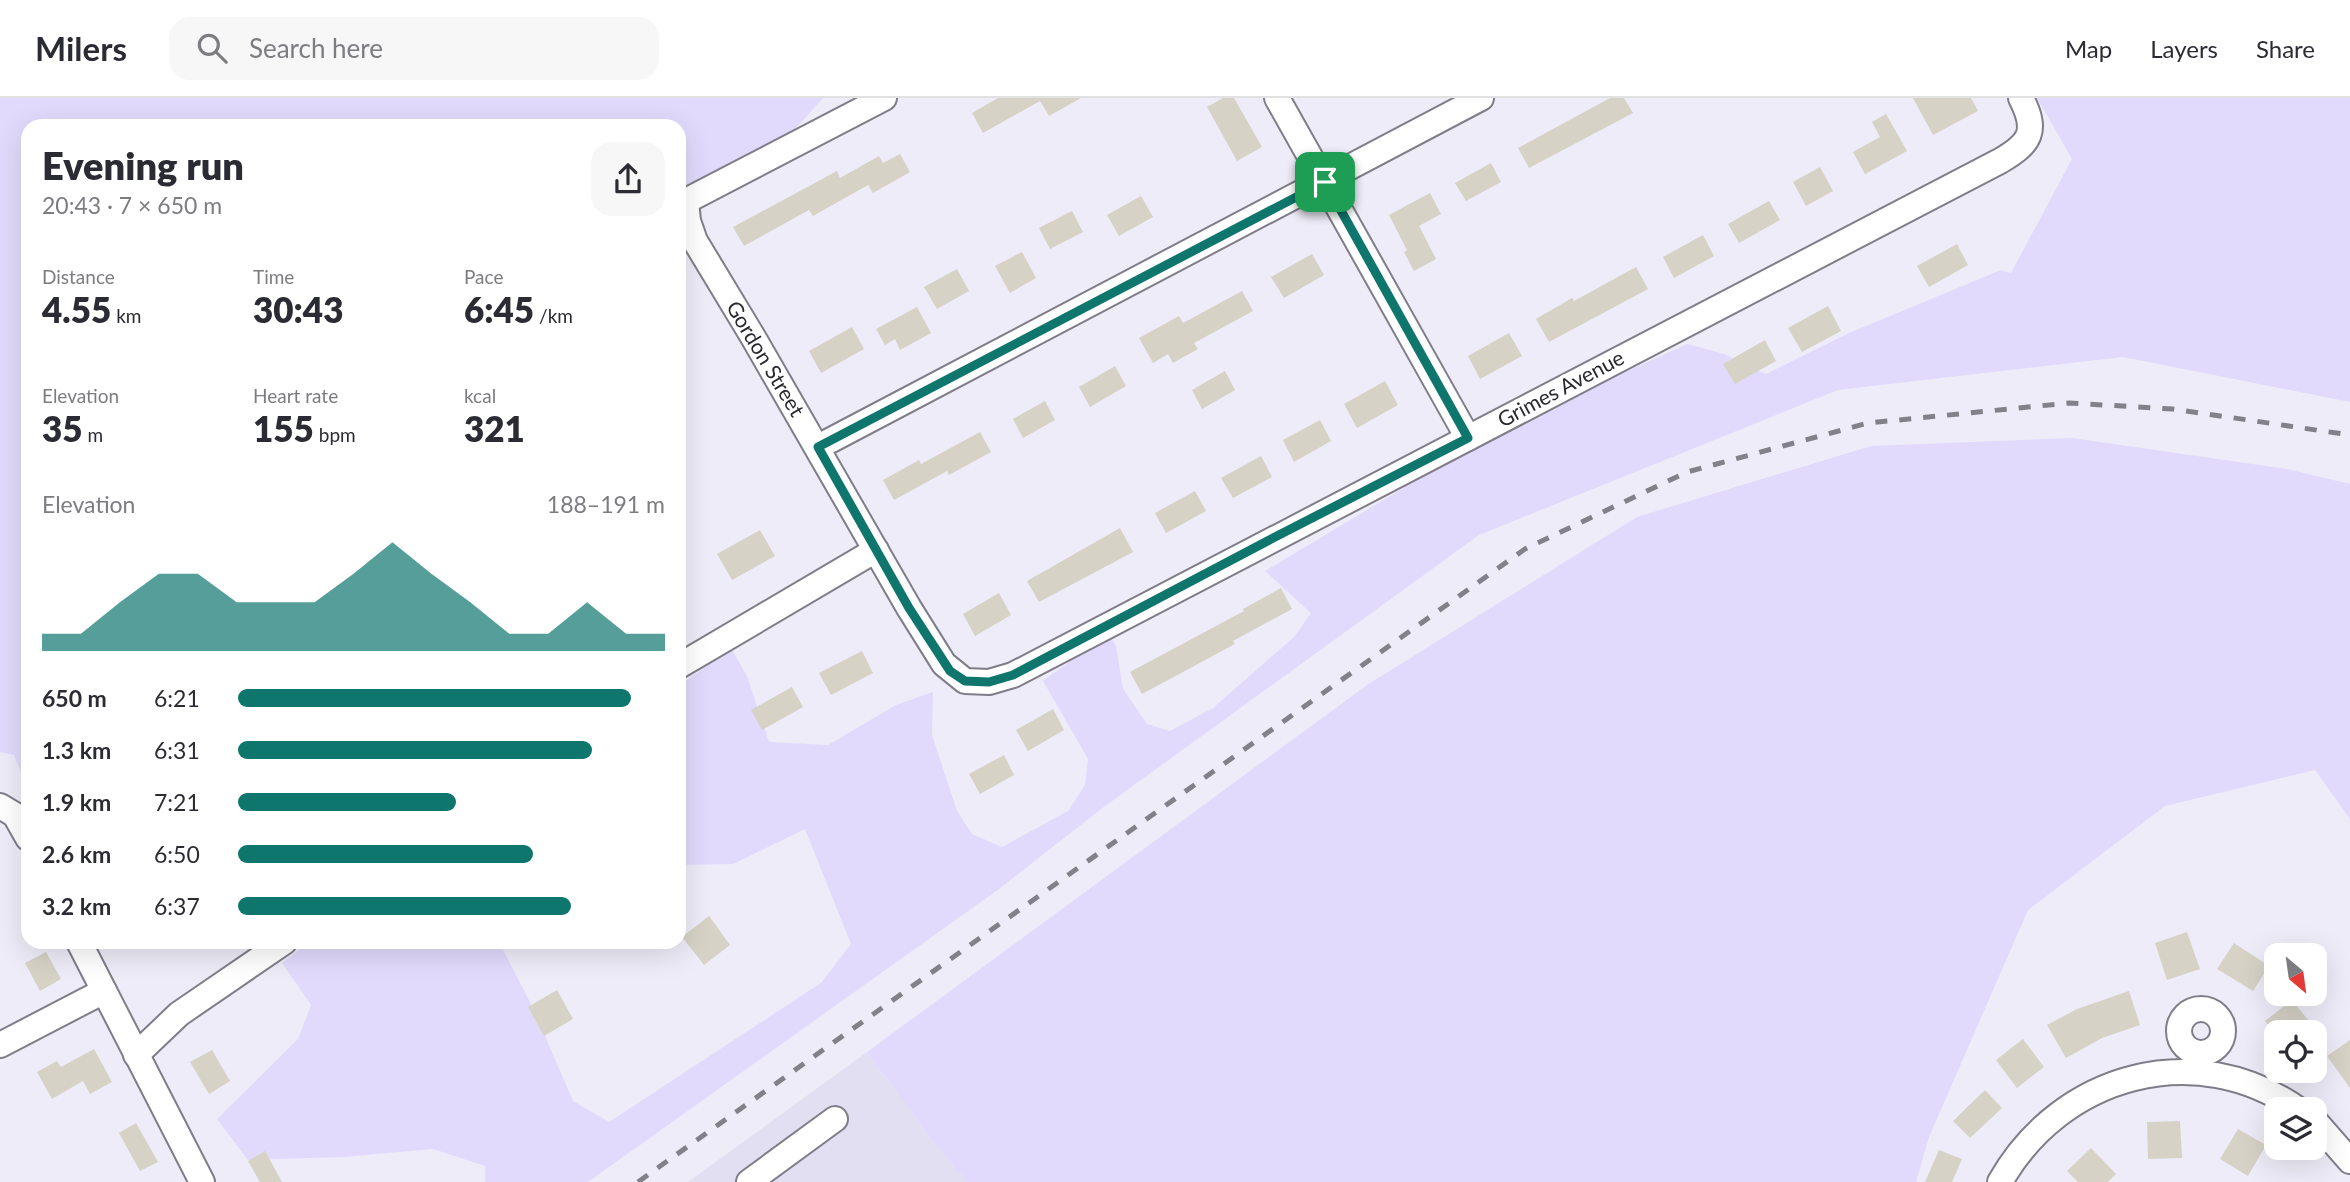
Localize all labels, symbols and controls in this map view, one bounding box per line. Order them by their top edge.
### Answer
search box [169,17,659,80]
text: Milers [35,28,127,68]
icon: search [193,29,231,67]
text: Search here [249,32,383,64]
text: Map [2065,34,2112,63]
text: Layers [2150,34,2218,63]
text: Share [2256,34,2315,63]
text: Evening run [42,142,244,188]
button: share [591,142,665,216]
pin [1295,152,1355,212]
icon: arrive [1306,163,1344,201]
text: 20:43 · 7 × 650 m [42,191,222,219]
text: Distance [42,265,115,288]
text: Time [253,265,294,288]
text: Pace [464,265,503,288]
text: 4.55 [42,288,111,330]
text: 30:43 [253,288,343,330]
text: 6:45 [464,288,534,330]
street label: Gordon Street [722,296,811,421]
text: km [111,304,141,327]
text: /km [534,304,573,327]
street label: Grimes Avenue [1493,344,1628,431]
text: Elevation [42,384,119,407]
text: Heart rate [253,384,338,407]
text: kcal [464,384,496,407]
text: 35 [42,407,83,449]
text: 155 [253,407,314,449]
text: 321 [464,407,525,449]
text: m [83,423,103,446]
text: bpm [314,423,356,446]
text: Elevation [42,490,135,518]
text: 188–191 m [547,490,665,518]
text: 650 m [42,684,107,712]
text: 6:21 [154,684,200,712]
text: 1.3 km [42,736,111,764]
text: 6:31 [154,736,200,764]
text: 1.9 km [42,788,111,816]
text: 7:21 [154,788,200,816]
text: 2.6 km [42,840,111,868]
text: 6:50 [154,840,200,868]
text: 3.2 km [42,892,111,920]
text: 6:37 [154,892,200,920]
north arrow [2264,943,2328,1006]
map controls [2264,943,2327,1160]
button: locate [2264,1020,2327,1083]
button: layers [2264,1097,2327,1160]

